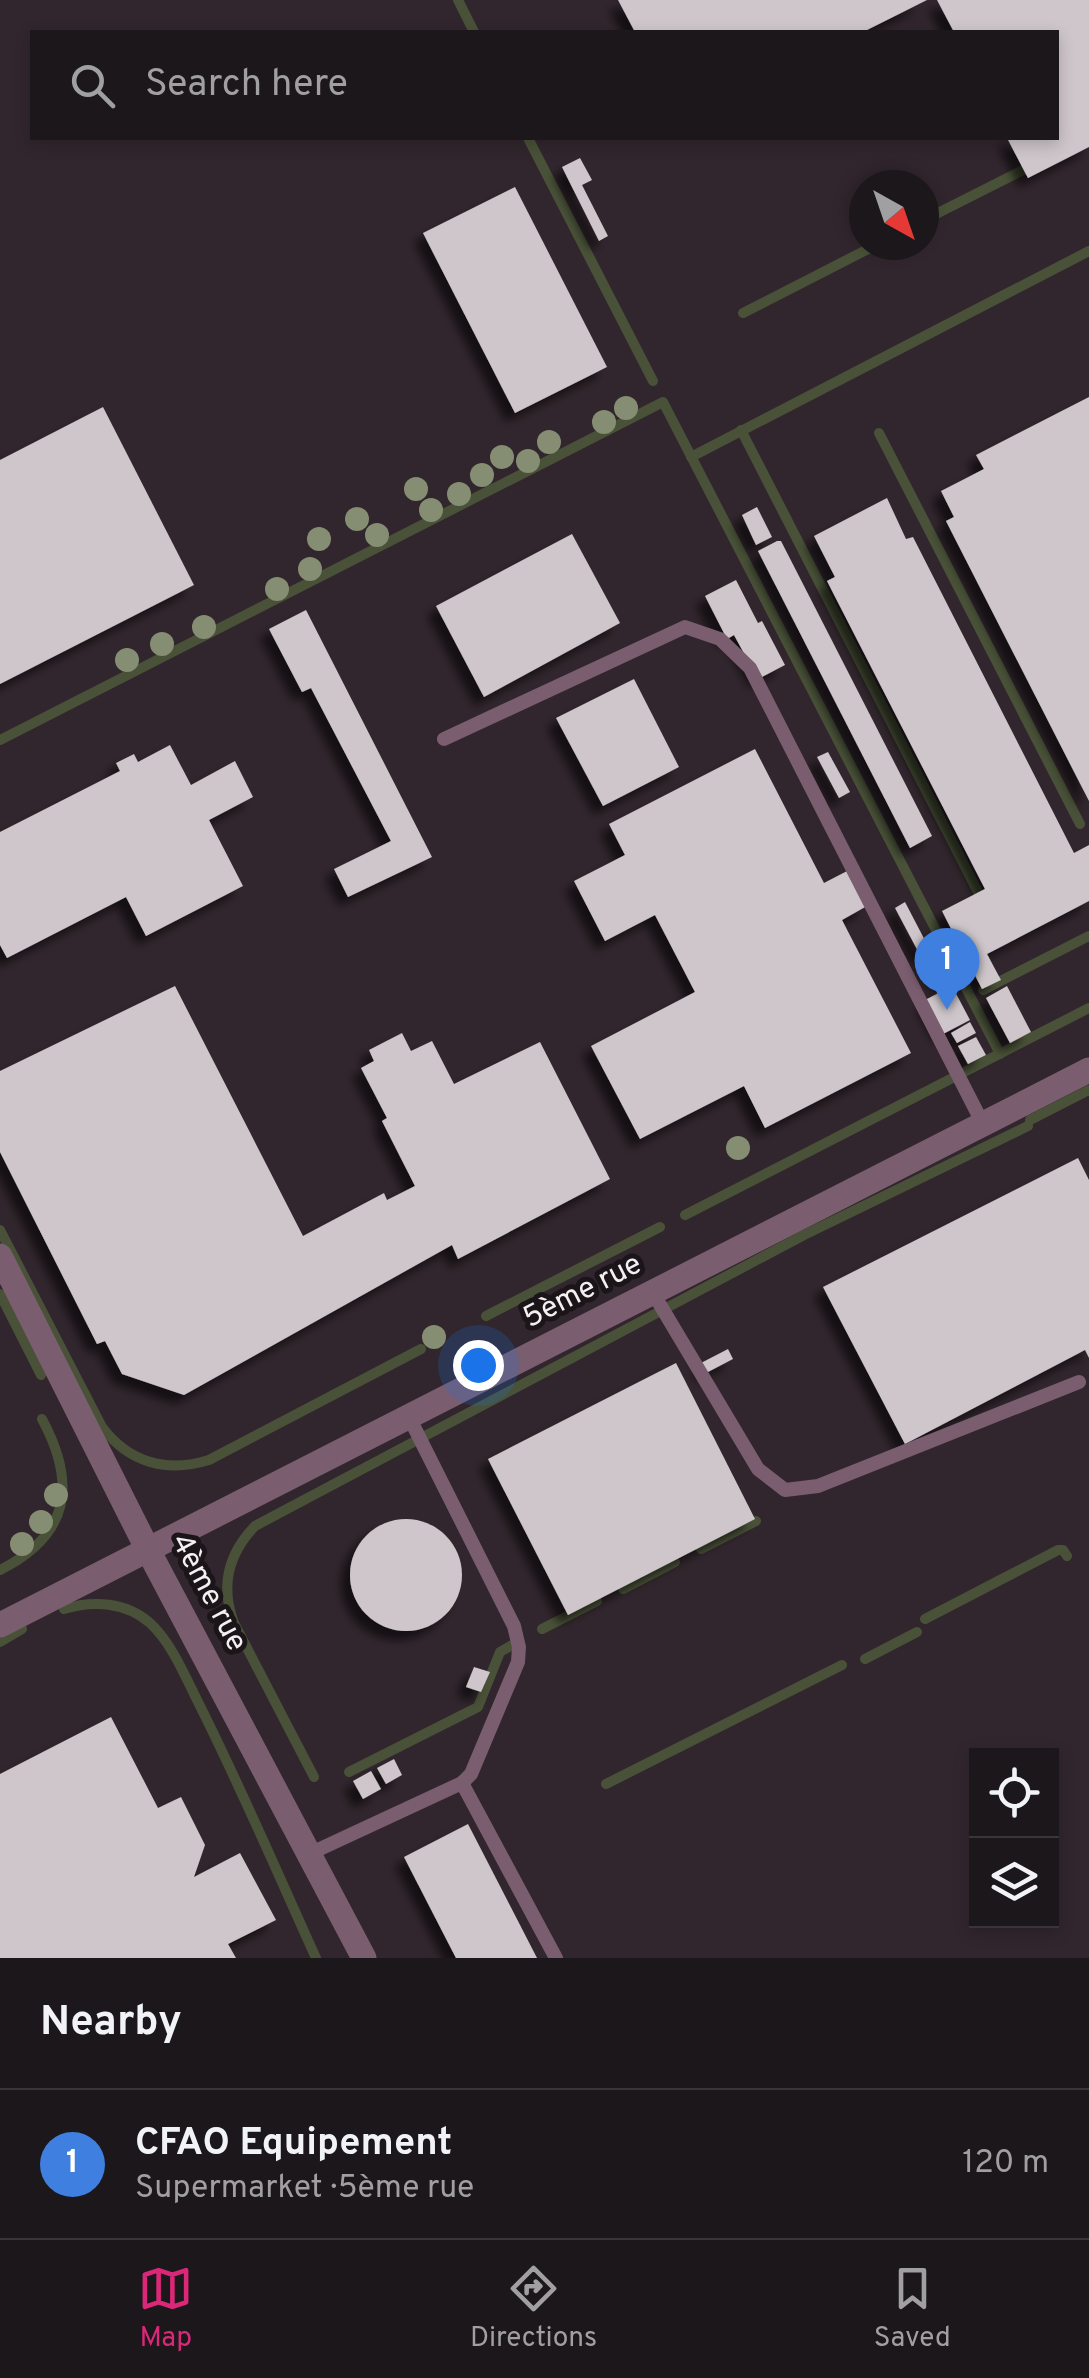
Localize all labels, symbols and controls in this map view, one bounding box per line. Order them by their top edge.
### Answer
search box [30,30,1059,140]
icon: search [65,58,120,113]
text: Search here [145,61,348,110]
north arrow [849,170,939,260]
pin: 1 [914,928,980,1010]
street label: 5ème rue [518,1246,648,1338]
your location [453,1340,504,1391]
street label: 4ème rue [162,1528,254,1658]
map controls [969,1748,1059,1928]
button: locate [969,1748,1059,1838]
button: layers [969,1838,1059,1928]
text: Nearby [40,1997,182,2050]
text: CFAO Equipement [135,2120,452,2169]
text: 1 [66,2144,79,2184]
text: 120 m [962,2144,1049,2184]
text: Supermarket · 5ème rue [135,2169,474,2209]
tab: Map [138,2261,193,2357]
tab: Directions [470,2261,597,2357]
tab: Saved [874,2261,951,2357]

